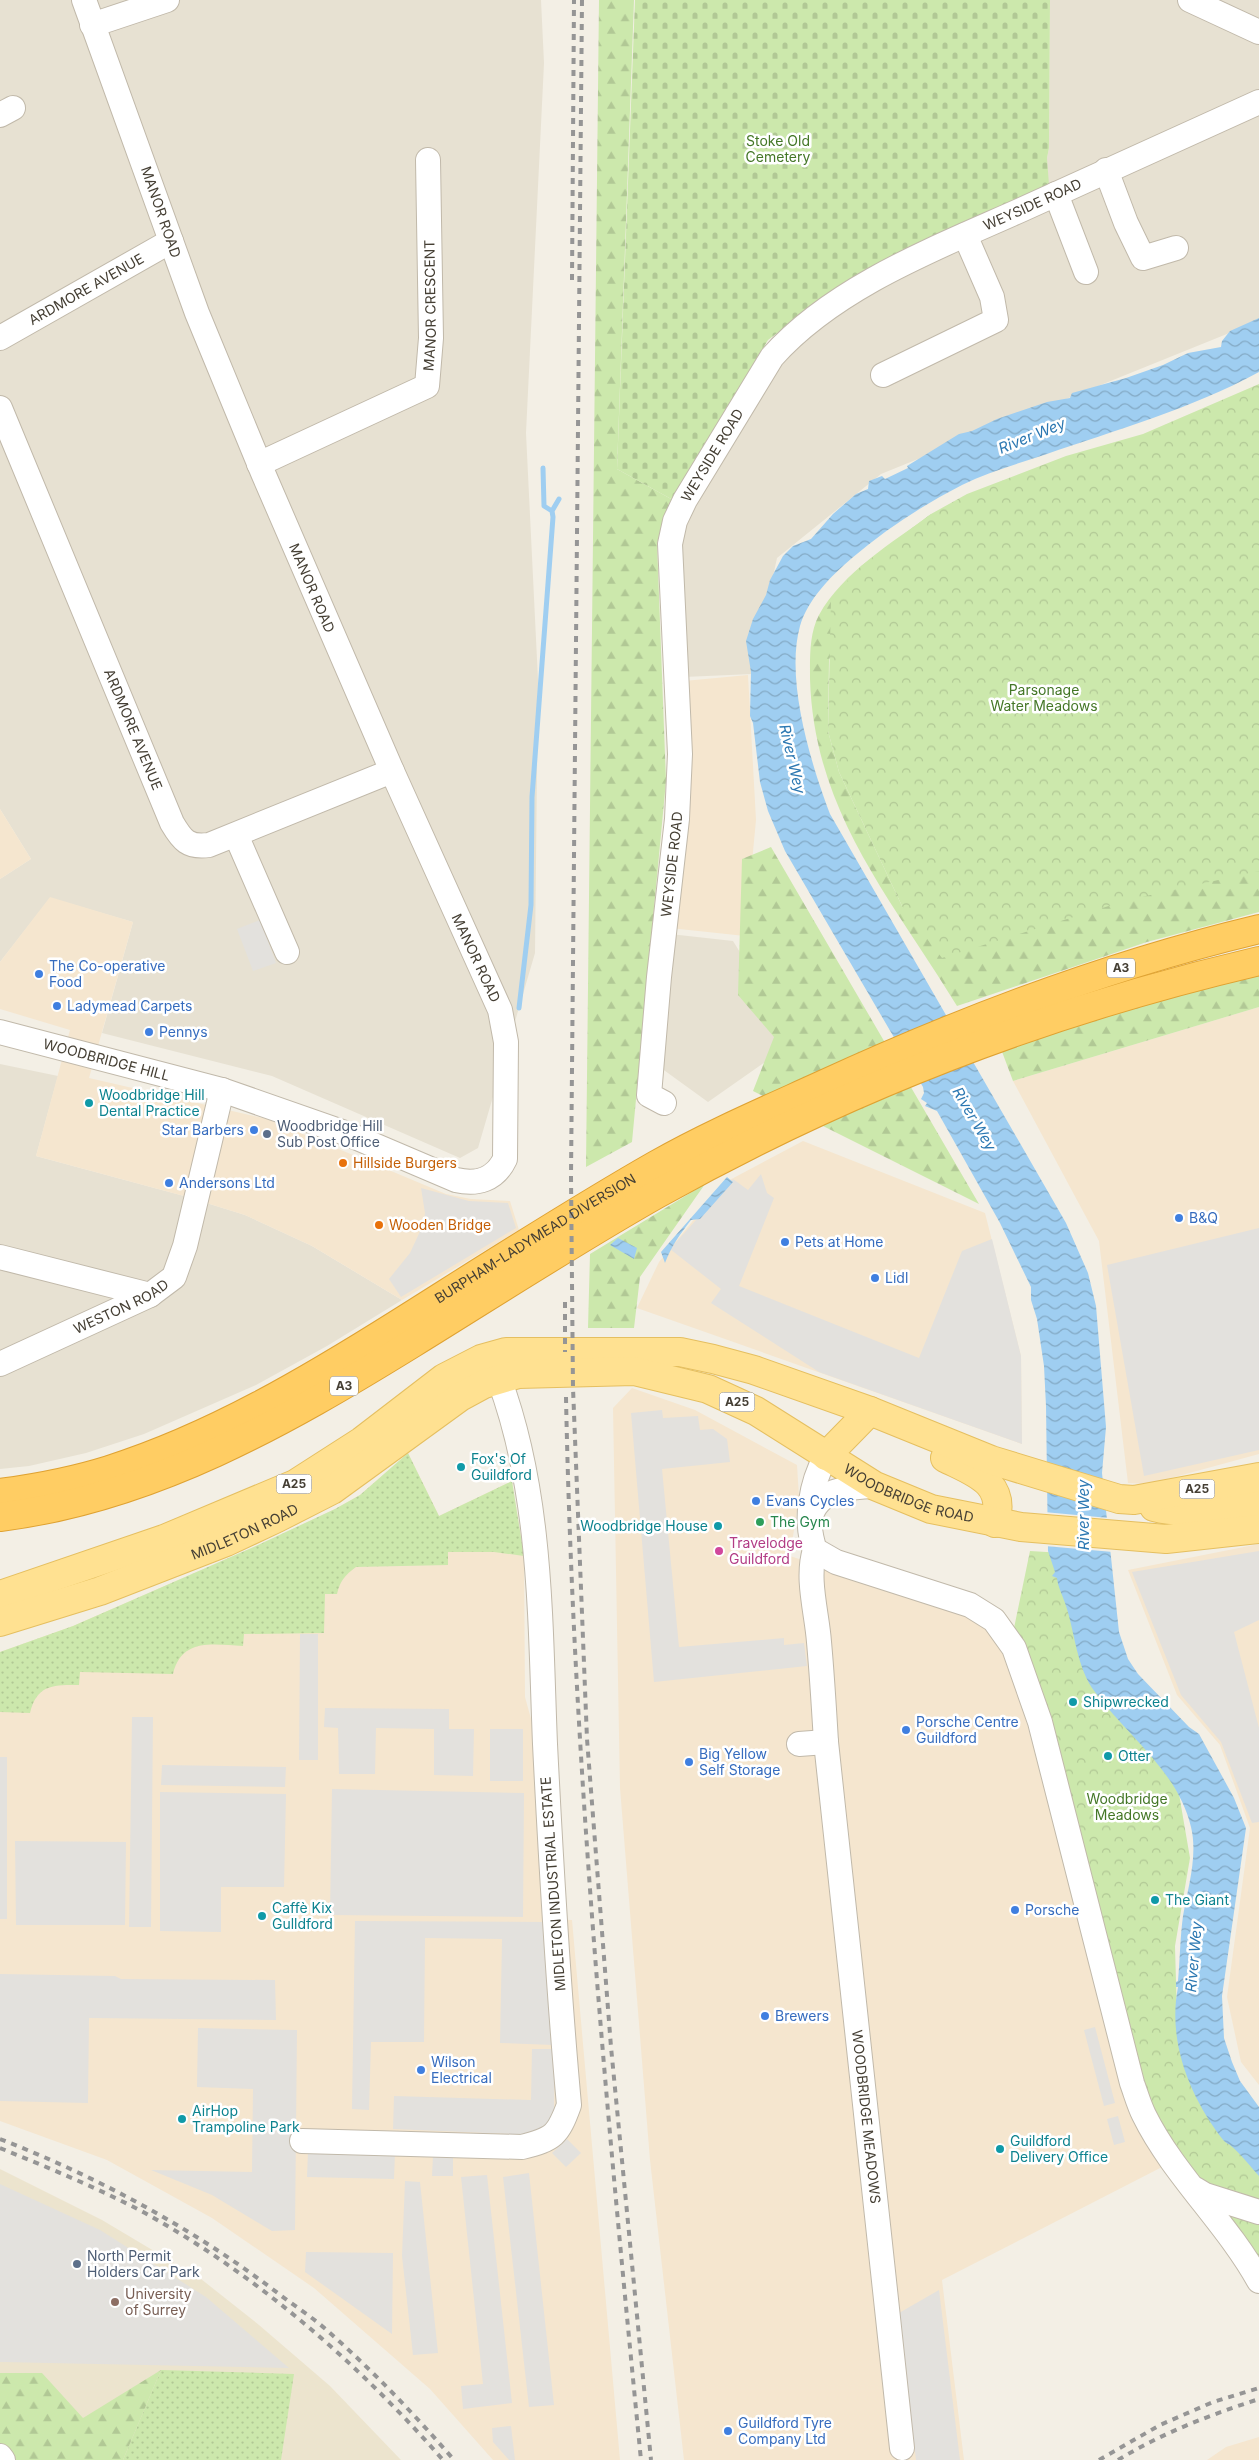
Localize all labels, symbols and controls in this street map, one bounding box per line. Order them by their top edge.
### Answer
park label: Stoke Old Cemetery [746,132,811,165]
street label: MANOR ROAD [138,164,185,260]
street label: WEYSIDE ROAD [980,175,1084,234]
street label: MANOR CRESCENT [419,240,439,372]
street label: ARDMORE AVENUE [25,249,146,328]
street label: WEYSIDE ROAD [677,405,747,505]
water label: River Wey [995,413,1069,458]
street label: MANOR ROAD [286,541,339,635]
street label: ARDMORE AVENUE [101,666,166,792]
park label: Parsonage Water Meadows [990,681,1098,714]
water label: River Wey [775,722,810,796]
street label: WEYSIDE ROAD [657,811,685,918]
street label: MANOR ROAD [449,911,504,1005]
place label: The Co-operative Food [49,957,165,990]
road number: A3 [1107,958,1135,978]
marker: The Co-operative Food [33,968,45,980]
place label: Ladymead Carpets [67,997,192,1014]
marker: Ladymead Carpets [51,1000,63,1012]
place label: Pennys [159,1023,208,1040]
marker: Pennys [143,1026,155,1038]
street label: WOODBRIDGE HILL [41,1035,172,1084]
water label: River Wey [949,1083,1001,1155]
place label: Woodbridge Hill Dental Practice [99,1086,205,1119]
marker: Woodbridge Hill Dental Practice [83,1097,95,1109]
place label: Woodbridge Hill Sub Post Office [277,1117,383,1150]
place label: Star Barbers [161,1121,244,1138]
marker: Star Barbers [248,1124,260,1136]
marker: Woodbridge Hill Sub Post Office [261,1128,273,1140]
place label: Hillside Burgers [353,1154,457,1171]
marker: Hillside Burgers [337,1157,349,1169]
street label: BURPHAM-LADYMEAD DIVERSION [431,1169,639,1307]
place label: Andersons Ltd [179,1174,275,1191]
marker: Andersons Ltd [163,1177,175,1189]
place label: B&Q [1189,1209,1218,1226]
marker: B&Q [1173,1212,1185,1224]
place label: Wooden Bridge [389,1216,491,1233]
marker: Wooden Bridge [373,1219,385,1231]
place label: Pets at Home [795,1233,883,1250]
marker: Pets at Home [779,1236,791,1248]
place label: Lidl [885,1269,908,1286]
marker: Lidl [869,1272,881,1284]
street label: WESTON ROAD [71,1275,172,1337]
road number: A3 [330,1376,358,1395]
road number: A25 [720,1392,754,1411]
place label: Fox's Of Guildford [471,1450,532,1483]
street label: WOODBRIDGE ROAD [841,1460,975,1525]
marker: Fox's Of Guildford [455,1461,467,1473]
road number: A25 [276,1475,312,1494]
water label: River Wey [1074,1479,1093,1550]
road number: A25 [1180,1480,1214,1498]
place label: Evans Cycles [766,1492,854,1509]
marker: Evans Cycles [750,1495,762,1507]
street label: MIDLETON ROAD [188,1500,301,1563]
place label: The Gym [770,1513,830,1530]
marker: The Gym [754,1516,766,1528]
place label: Woodbridge House [580,1517,708,1534]
marker: Woodbridge House [712,1520,724,1532]
place label: Travelodge Guildford [729,1534,803,1567]
marker: Travelodge Guildford [713,1545,725,1557]
place label: Shipwrecked [1083,1693,1169,1710]
marker: Shipwrecked [1067,1696,1079,1708]
place label: Porsche Centre Guildford [916,1713,1019,1746]
marker: Porsche Centre Guildford [900,1724,912,1736]
place label: Big Yellow Self Storage [699,1745,780,1778]
place label: Otter [1118,1747,1151,1764]
marker: Otter [1102,1750,1114,1762]
marker: Big Yellow Self Storage [683,1756,695,1768]
street label: MIDLETON INDUSTRIAL ESTATE [537,1776,568,1992]
park label: Woodbridge Meadows [1086,1790,1168,1823]
place label: The Giant [1165,1891,1229,1908]
marker: The Giant [1149,1894,1161,1906]
place label: Caffè Kix Gulldford [272,1899,333,1932]
place label: Porsche [1025,1901,1079,1918]
marker: Porsche [1009,1904,1021,1916]
marker: Caffè Kix Gulldford [256,1910,268,1922]
water label: River Wey [1181,1920,1206,1993]
place label: Brewers [775,2007,829,2024]
marker: Brewers [759,2010,771,2022]
street label: WOODBRIDGE MEADOWS [849,2029,885,2204]
place label: Wilson Electrical [431,2053,492,2086]
marker: Wilson Electrical [415,2064,427,2076]
place label: AirHop Trampoline Park [192,2102,300,2135]
marker: AirHop Trampoline Park [176,2113,188,2125]
place label: Guildford Delivery Office [1010,2132,1108,2165]
marker: Guildford Delivery Office [994,2143,1006,2155]
place label: North Permit Holders Car Park [87,2247,200,2280]
marker: North Permit Holders Car Park [71,2258,83,2270]
place label: University of Surrey [125,2285,192,2318]
marker: University of Surrey [109,2296,121,2308]
place label: Guildford Tyre Company Ltd [738,2414,832,2447]
marker: Guildford Tyre Company Ltd [722,2425,734,2437]

